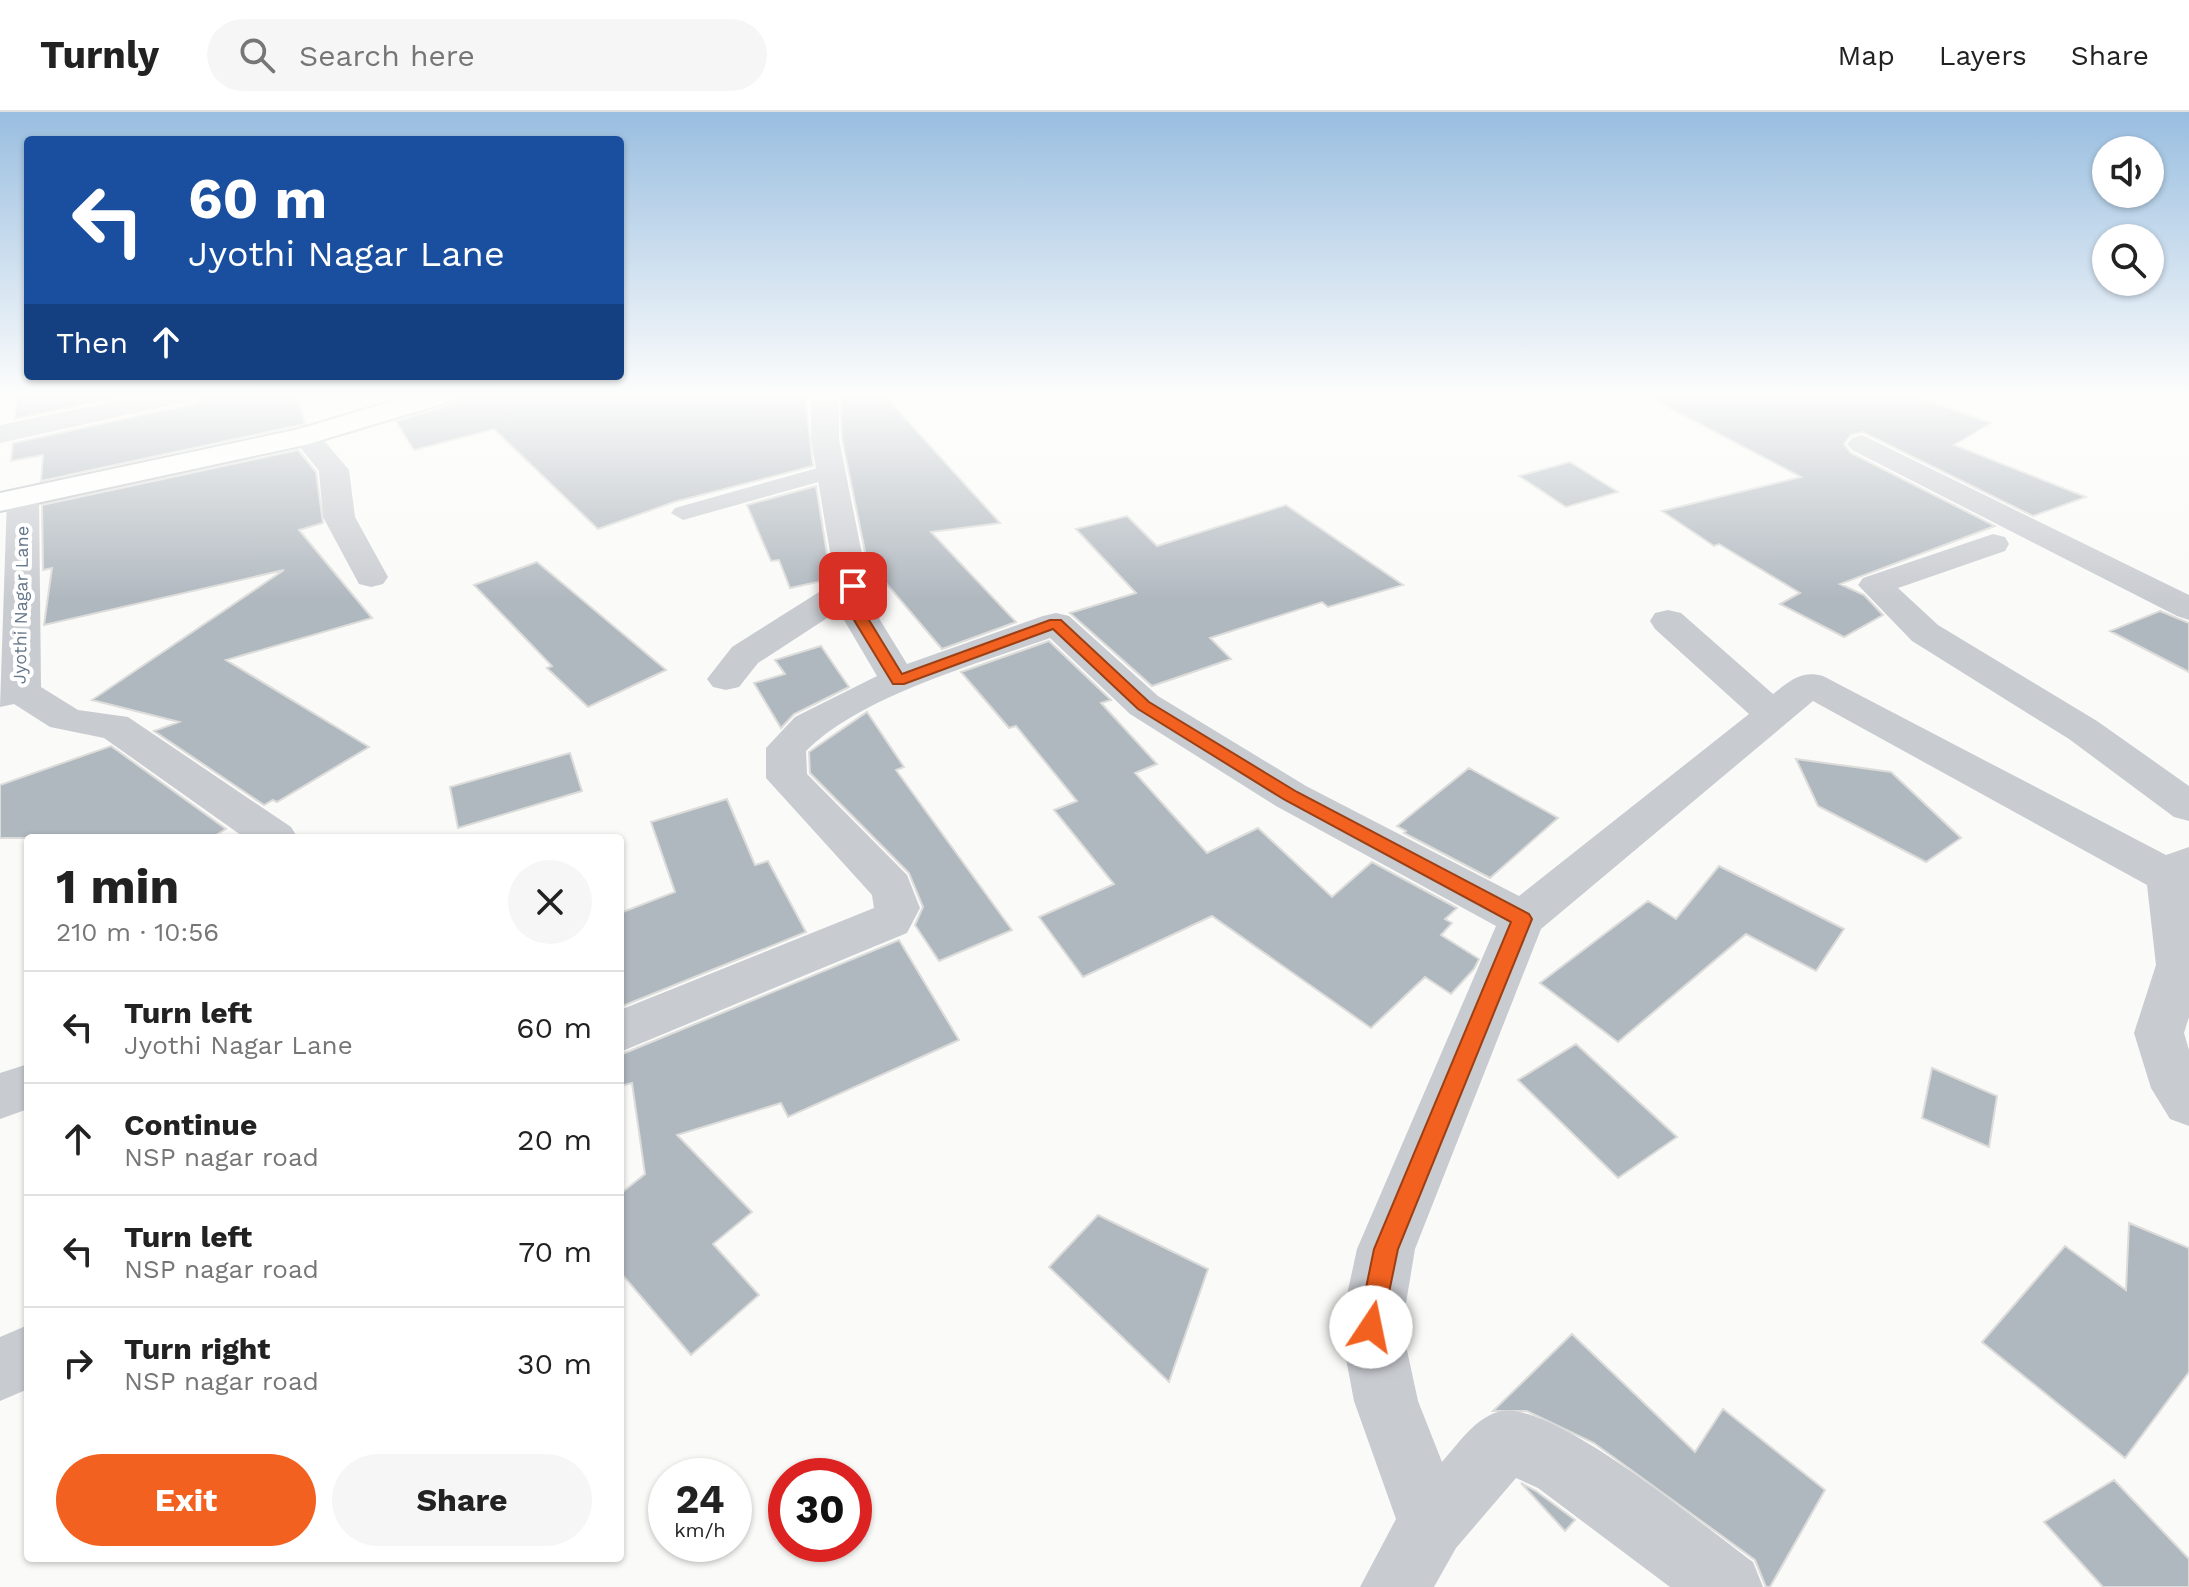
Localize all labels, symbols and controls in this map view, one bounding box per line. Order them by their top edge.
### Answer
search box [207,19,767,91]
text: Turnly [40,33,159,77]
icon: search [235,33,279,77]
text: Search here [299,38,475,73]
text: Map [1838,39,1895,72]
text: Layers [1939,39,2027,72]
text: Share [2071,39,2149,72]
map controls [2092,136,2164,296]
button: sound [2092,136,2164,208]
text: 60 m [188,166,327,232]
icon: left [56,168,160,272]
button: search [2092,224,2164,296]
text: Jyothi Nagar Lane [188,233,505,275]
icon: ahead [144,320,188,364]
text: Then [56,325,128,360]
street label: Jyothi Nagar Lane [9,526,32,684]
pin [819,552,887,620]
icon: arrive [831,564,875,608]
text: 1 min [56,858,179,915]
button: close [508,860,592,944]
text: 210 m · 10:56 [56,917,219,947]
text: Turn left [124,995,252,1030]
icon: left [56,1005,100,1049]
text: 60 m [516,1010,592,1045]
text: Jyothi Nagar Lane [124,1030,353,1060]
text: Continue [124,1107,257,1142]
icon: ahead [56,1117,100,1161]
text: 20 m [517,1122,592,1157]
text: NSP nagar road [124,1142,319,1172]
text: Turn left [124,1219,252,1254]
icon: left [56,1229,100,1273]
text: 70 m [518,1234,592,1269]
text: NSP nagar road [124,1254,319,1284]
position arrow [1329,1285,1413,1369]
text: Turn right [124,1331,270,1366]
icon: right [56,1341,100,1385]
text: 30 m [517,1346,592,1381]
text: NSP nagar road [124,1366,319,1396]
button: Exit [56,1454,316,1546]
button: Share [332,1454,592,1546]
speed limit sign: 30 [768,1458,872,1562]
text: 24 [675,1476,725,1523]
text: km/h [674,1518,726,1542]

